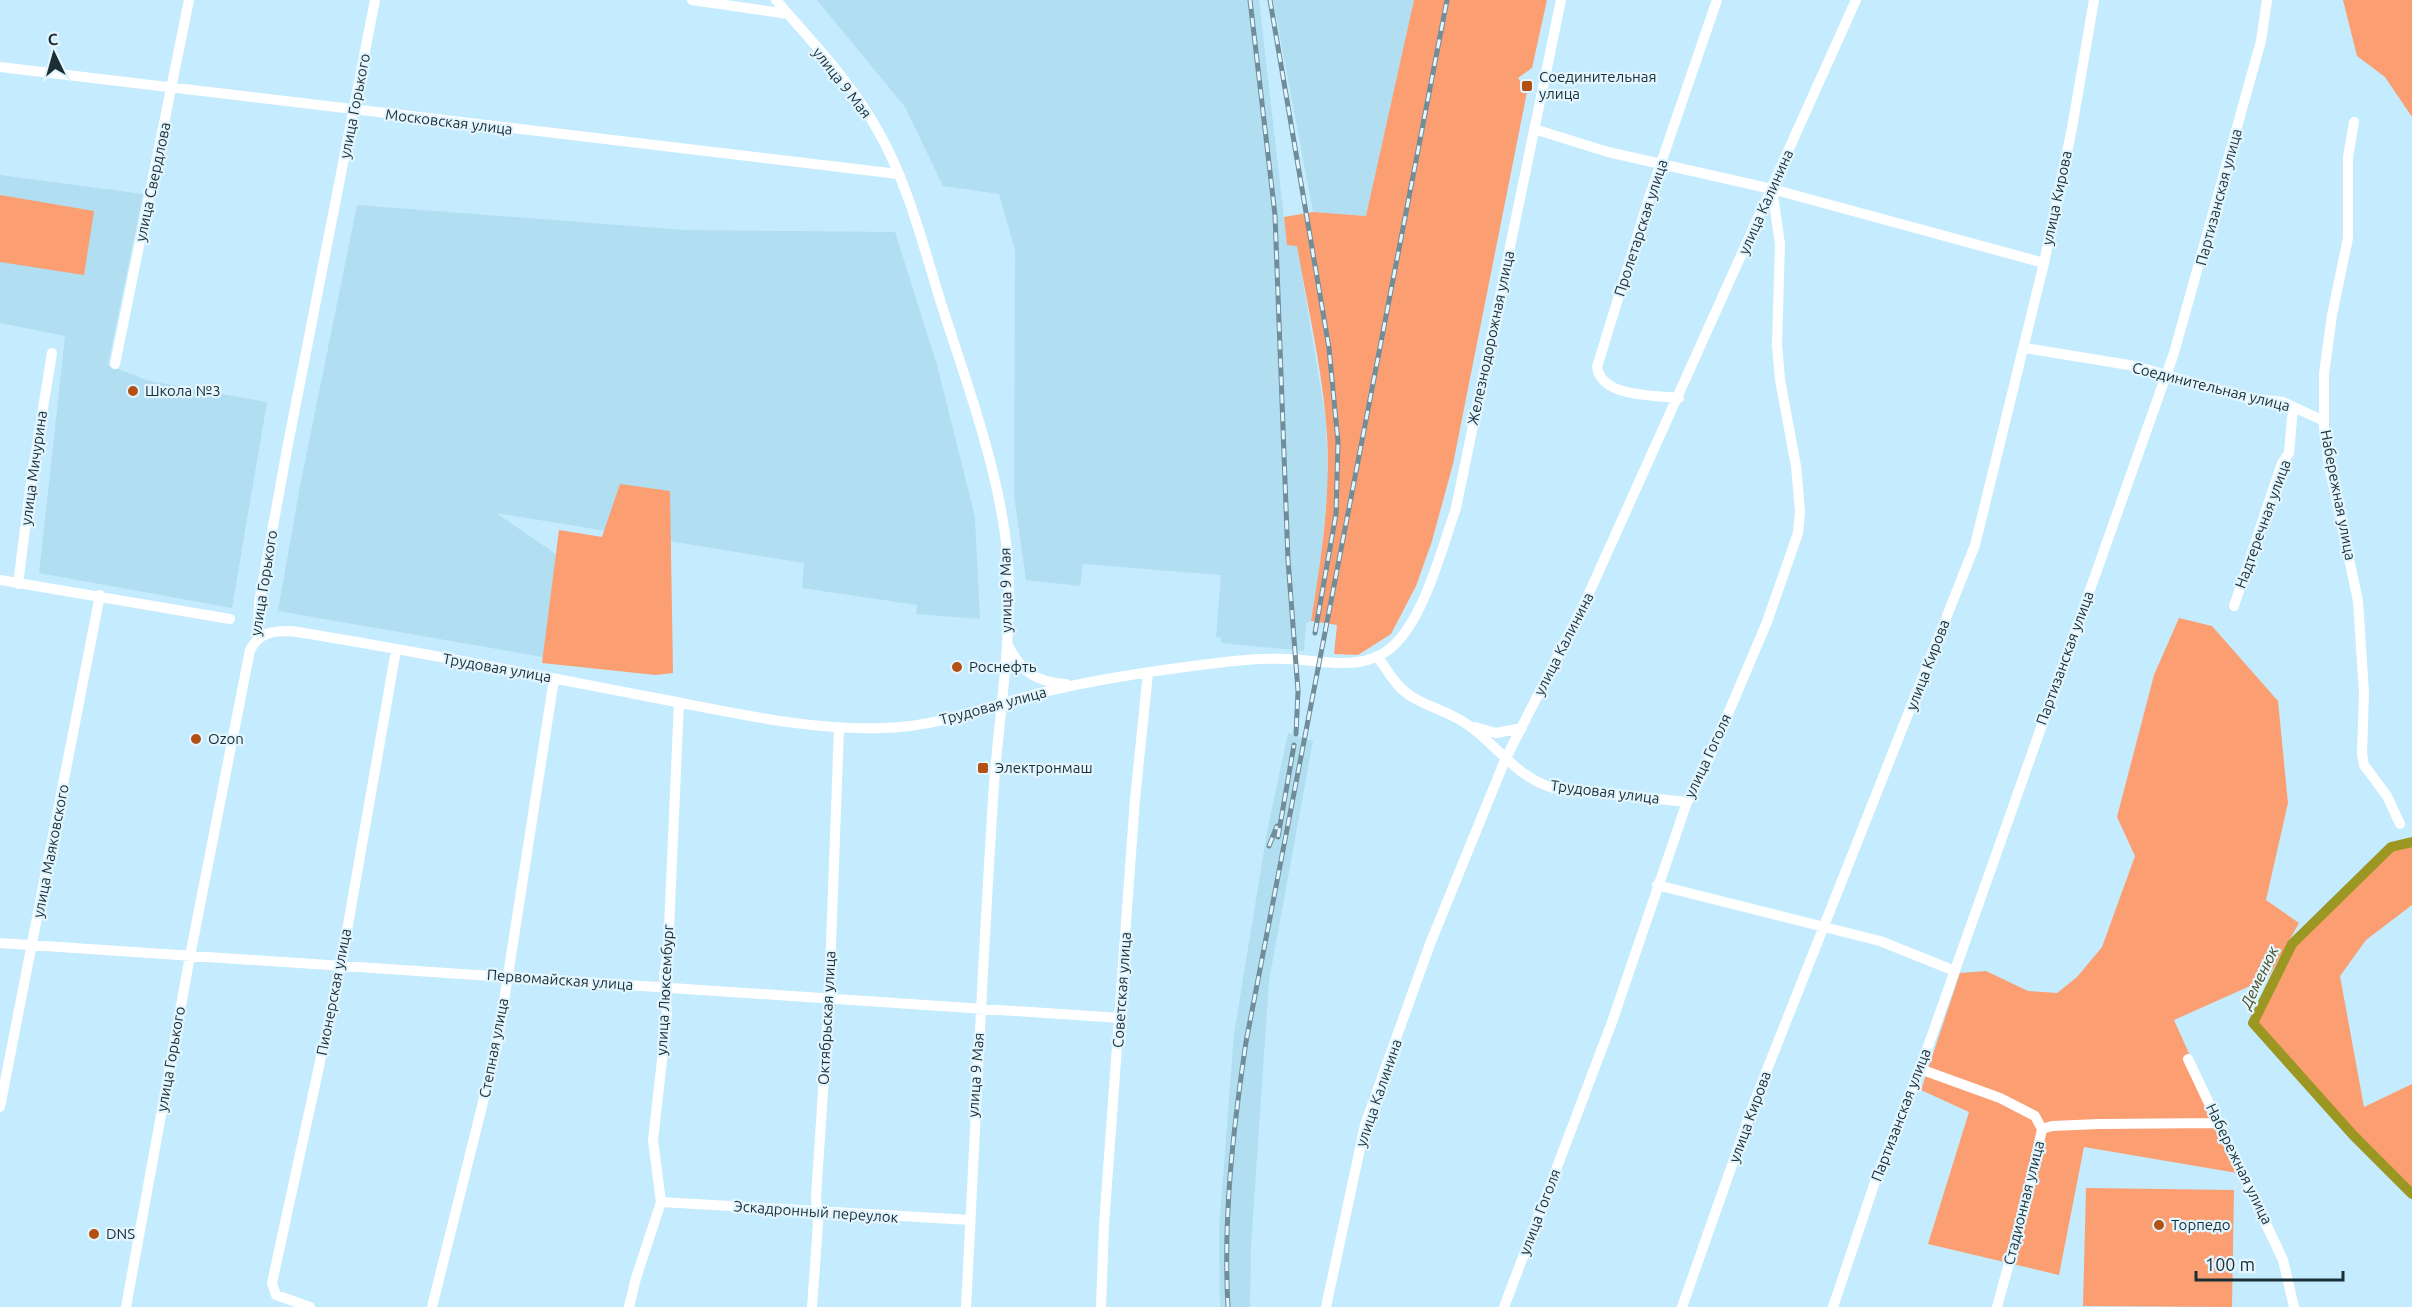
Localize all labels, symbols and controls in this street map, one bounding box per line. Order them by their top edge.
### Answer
north arrow [24,24,84,84]
text: С [47,30,59,48]
street label: улица 9 Мая [809,44,875,121]
street label: улица Горького [336,52,373,160]
place label: Соединительная улица [1539,68,1657,102]
marker: Соединительная улица [1520,79,1534,93]
street label: Московская улица [384,105,514,138]
street label: улица Свердлова [132,121,173,243]
street label: Партизанская улица [2192,127,2245,267]
street label: улица Калинина [1735,147,1796,257]
street label: улица Кирова [2038,149,2075,247]
street label: Пролетарская улица [1610,157,1671,299]
street label: Железнодорожная улица [1464,249,1517,427]
street label: Соединительная улица [2130,359,2292,414]
place label: Школа №3 [145,382,221,399]
marker: Школа №3 [126,384,140,398]
street label: улица Мичурина [17,409,50,526]
street label: Набережная улица [2318,428,2359,562]
street label: Надтеречная улица [2231,457,2294,591]
street label: улица Горького [247,529,280,637]
street label: улица 9 Мая [996,547,1015,633]
street label: Партизанская улица [2032,589,2097,727]
street label: улица Калинина [1530,590,1597,698]
street label: улица Кирова [1902,617,1953,713]
street label: Трудовая улица [442,650,553,685]
place label: Роснефть [969,658,1037,675]
marker: Роснефть [950,660,964,674]
street label: Трудовая улица [938,683,1048,728]
street label: улица Гоголя [1681,711,1734,801]
place label: Ozon [208,730,244,747]
marker: Ozon [189,732,203,746]
place label: Электронмаш [995,759,1093,776]
marker: Электронмаш [976,761,990,775]
street label: Трудовая улица [1550,776,1661,807]
street label: улица Маяковского [29,783,72,919]
street label: улица Люксембург [653,924,676,1056]
street label: Пионерская улица [313,927,354,1057]
street label: Советская улица [1109,931,1134,1048]
water label: Деменюк [2235,942,2282,1013]
street label: Октябрьская улица [814,950,839,1086]
street label: Первомайская улица [486,966,634,993]
street label: Степная улица [475,996,512,1099]
street label: улица Горького [153,1005,188,1113]
street label: улица 9 Мая [964,1032,987,1118]
street label: улица Калинина [1352,1037,1405,1149]
street label: Партизанская улица [1867,1046,1934,1184]
street label: улица Кирова [1725,1069,1774,1165]
street label: Набережная улица [2203,1101,2276,1227]
street label: Стадионная улица [2000,1139,2047,1267]
street label: улица Гоголя [1515,1166,1564,1257]
street label: Эскадронный переулок [733,1197,899,1226]
place label: Торпедо [2171,1216,2231,1233]
marker: Торпедо [2152,1218,2166,1232]
place label: DNS [106,1225,135,1242]
marker: DNS [87,1227,101,1241]
scale bar [2196,1244,2343,1282]
text: 100 m [2205,1254,2255,1274]

